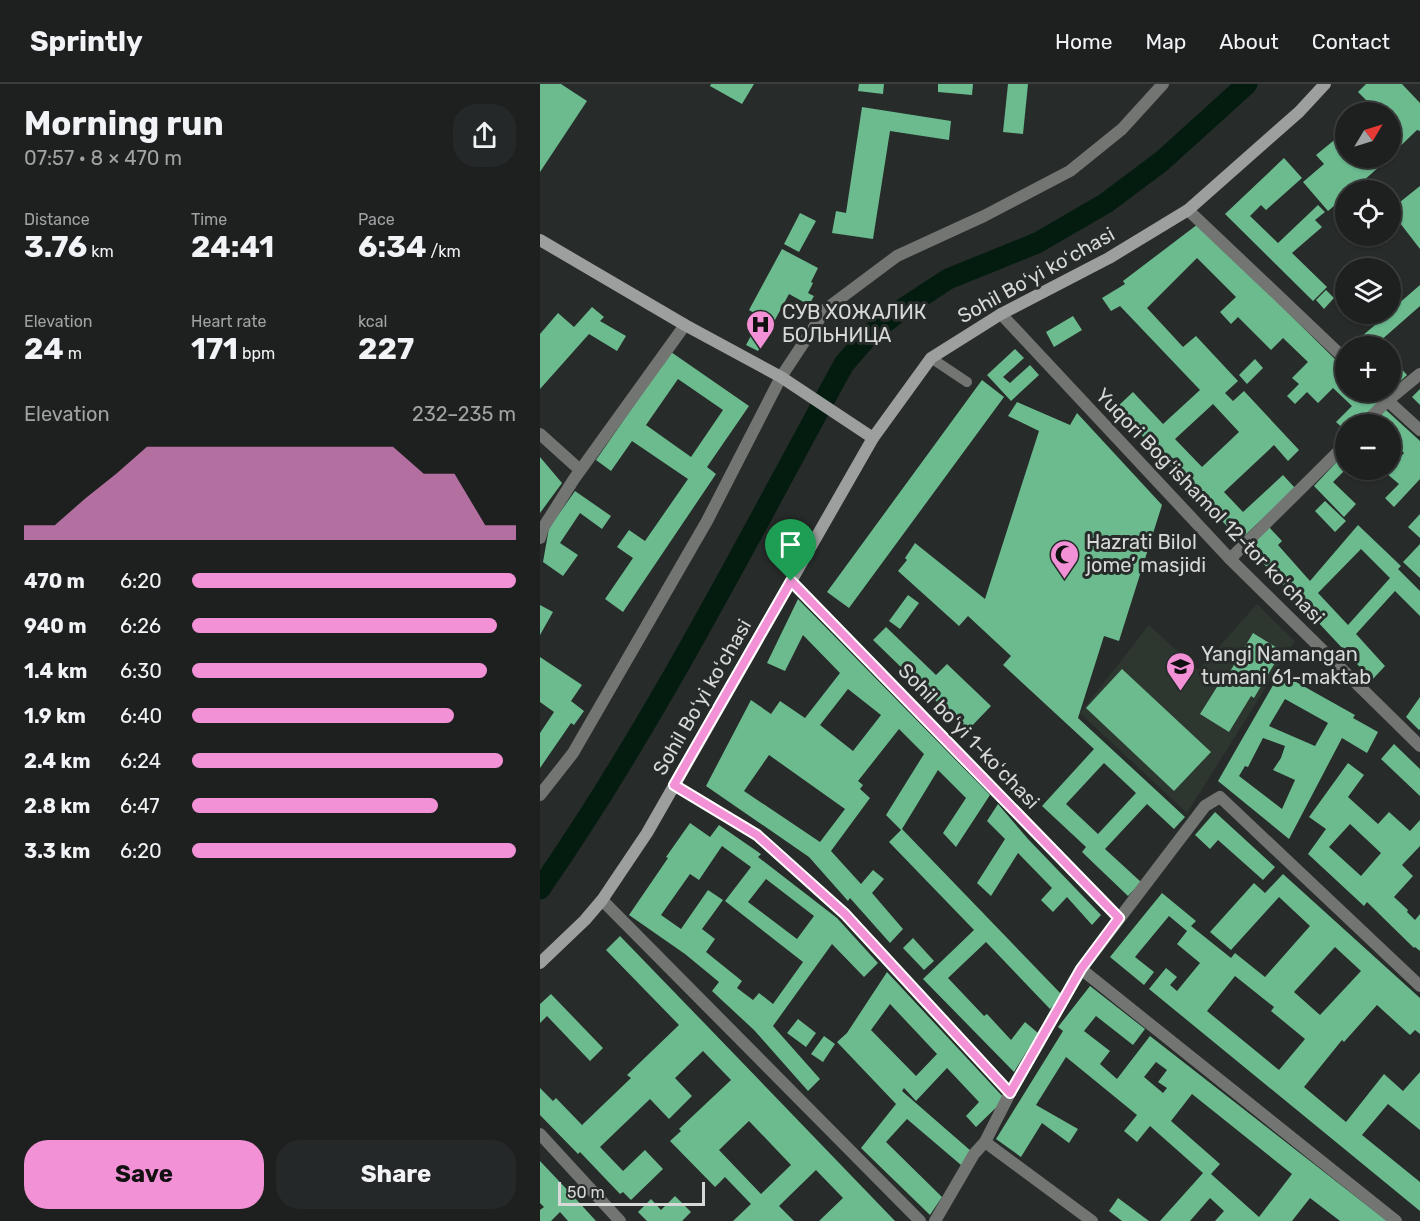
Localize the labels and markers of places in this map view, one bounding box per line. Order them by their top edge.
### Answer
place label: СУВ ХОЖАЛИК БОЛЬНИЦА [782,300,927,347]
hospital icon: СУВ ХОЖАЛИК БОЛЬНИЦА [745,308,777,350]
pin [765,519,816,581]
place label: Hazrati Bilol jome’ masjidi [1085,530,1206,577]
mosque icon: Hazrati Bilol jome’ masjidi [1049,538,1081,580]
place label: Yangi Namangan tumani 61-maktab [1201,642,1371,689]
school or university icon: Yangi Namangan tumani 61-maktab [1164,650,1196,692]

